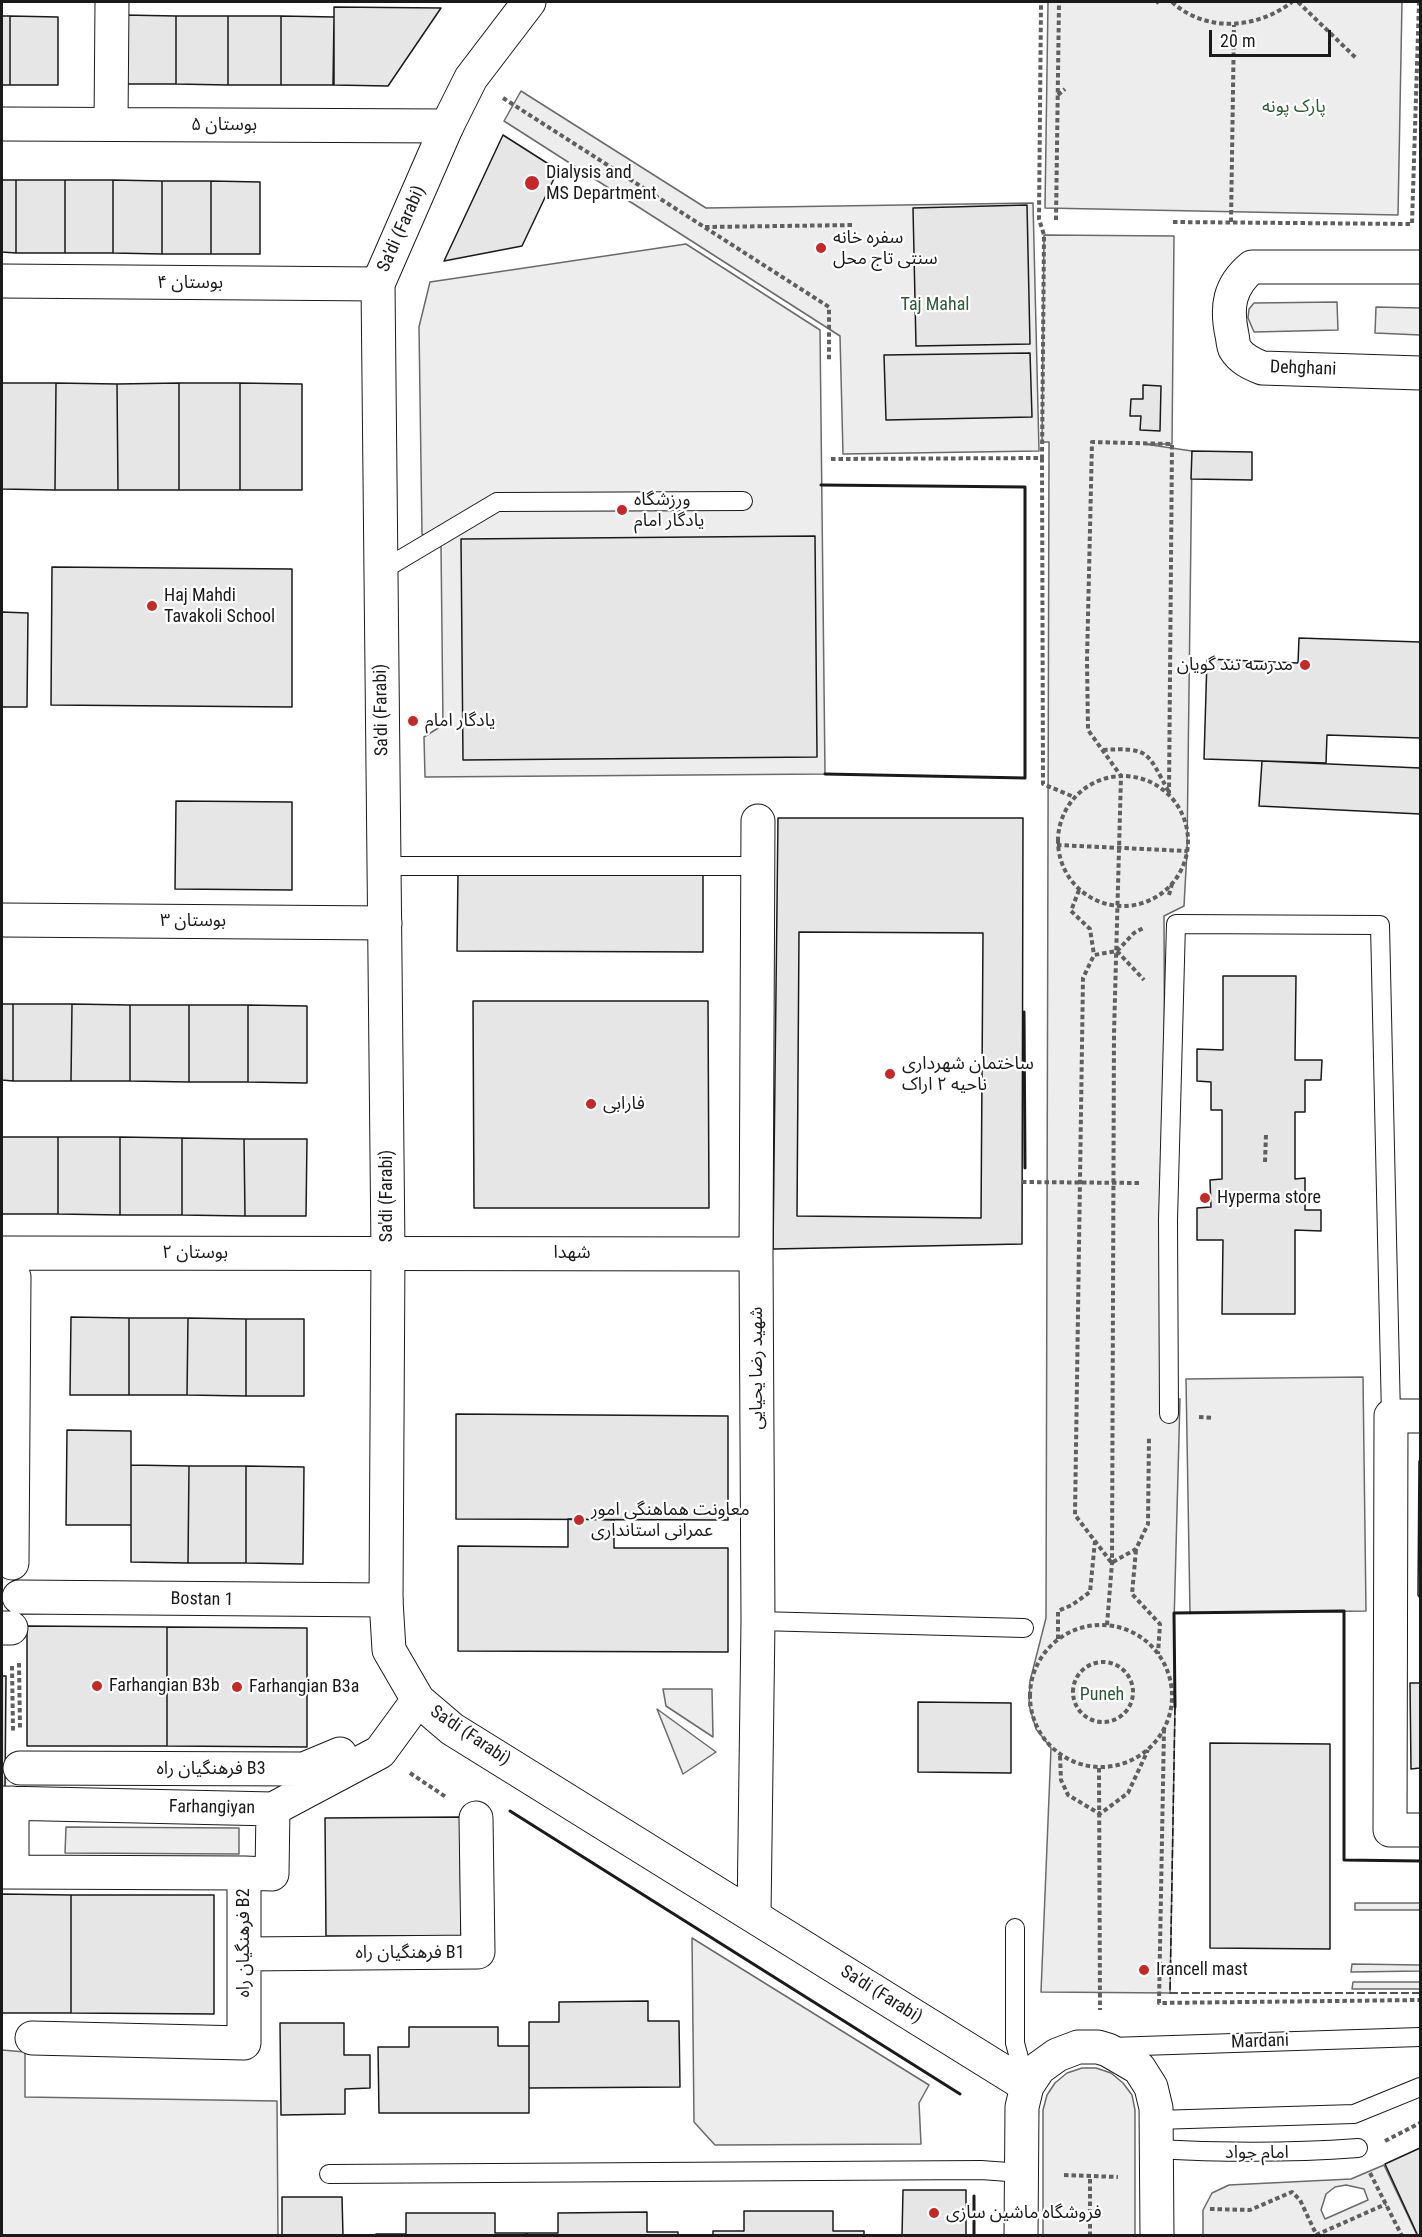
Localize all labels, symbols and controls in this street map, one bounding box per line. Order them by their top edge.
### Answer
scale bar [1212,18,1334,56]
text: 20 m [1220,30,1255,51]
park label: پارک پونه [1262,96,1326,118]
street label: بوستان ۵ [191,114,257,136]
place label: Dialysis and MS Department [546,162,657,204]
marker: Dialysis and MS Department [523,174,541,192]
street label: Sa'di (Farabi) [373,182,431,276]
place label: سفره خانه سنتی تاج محل [833,227,938,270]
marker: سفره خانه سنتی تاج محل [814,241,828,255]
street label: بوستان ۴ [157,272,223,294]
park label: Taj Mahal [901,294,969,316]
street label: Dehghani [1269,357,1337,381]
place label: ورزشگاه یادگار امام [634,489,704,532]
marker: ورزشگاه یادگار امام [615,503,629,517]
place label: Haj Mahdi Tavakoli School [164,585,275,628]
marker: Haj Mahdi Tavakoli School [145,599,159,613]
place label: مدرسه تند گویان [1177,654,1293,676]
marker: مدرسه تند گویان [1298,658,1312,672]
street label: Sa'di (Farabi) [370,664,394,756]
place label: یادگار امام [425,710,495,732]
marker: یادگار امام [406,714,420,728]
street label: بوستان ۳ [160,910,226,932]
place label: ساختمان شهرداری ناحیه ۲ اراک [902,1053,1034,1096]
marker: ساختمان شهرداری ناحیه ۲ اراک [883,1067,897,1081]
place label: فارابی [603,1093,645,1115]
marker: فارابی [584,1097,598,1111]
street label: Sa'di (Farabi) [376,1150,398,1242]
place label: Hyperma store [1217,1187,1321,1209]
marker: Hyperma store [1198,1191,1212,1205]
street label: بوستان ۲ [162,1242,228,1264]
street label: شهدا [553,1242,591,1264]
street label: شهید رضا یحیایی [746,1307,768,1429]
place label: معاونت هماهنگی امور عمرانی استانداری [591,1499,750,1541]
marker: معاونت هماهنگی امور عمرانی استانداری [572,1513,586,1527]
street label: Bostan 1 [170,1589,234,1611]
place label: Farhangian B3b [109,1675,220,1697]
place label: Farhangian B3a [249,1676,359,1698]
marker: Farhangian B3b [90,1679,104,1693]
marker: Farhangian B3a [230,1680,244,1694]
park label: Puneh [1080,1684,1124,1706]
street label: Sa'di (Farabi) [426,1701,514,1771]
street label: فرهنگیان راه B3 [156,1758,266,1780]
street label: Farhangiyan [169,1796,255,1820]
street label: فرهنگیان راه B2 [233,1888,255,1998]
street label: فرهنگیان راه B1 [355,1942,465,1964]
place label: Irancell mast [1156,1959,1248,1981]
street label: Sa'di (Farabi) [836,1961,926,2029]
marker: Irancell mast [1137,1963,1151,1977]
street label: Mardani [1231,2030,1289,2054]
street label: امام جواد [1225,2142,1289,2164]
place label: فروشگاه ماشین سازی [946,2202,1102,2224]
marker: فروشگاه ماشین سازی [927,2206,941,2220]

